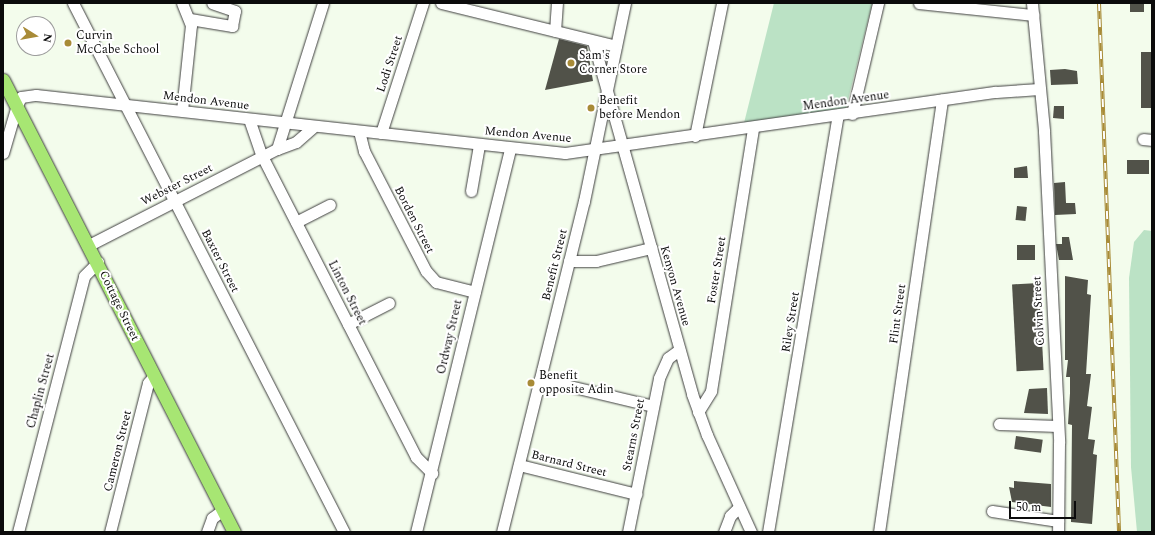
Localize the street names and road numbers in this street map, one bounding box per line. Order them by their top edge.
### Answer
street label: Lodi Street [374,34,406,94]
street label: Mendon Avenue [802,88,890,114]
street label: Mendon Avenue [162,89,250,113]
street label: Mendon Avenue [484,124,572,146]
street label: Webster Street [139,161,215,209]
street label: Borden Street [391,184,437,256]
street label: Baxter Street [198,227,242,295]
street label: Benefit Street [539,228,571,302]
street label: Foster Street [705,235,729,305]
street label: Kenyon Avenue [657,244,693,328]
street label: Linton Street [325,258,369,328]
street label: Cottage Street [96,269,142,343]
street label: Colvin Street [1030,276,1048,346]
street label: Flint Street [887,283,909,345]
street label: Riley Street [779,291,803,353]
street label: Ordway Street [434,298,466,376]
street label: Chaplin Street [24,352,58,430]
street label: Stearns Street [620,397,648,473]
street label: Cameron Street [101,409,135,493]
street label: Barnard Street [530,448,608,480]

